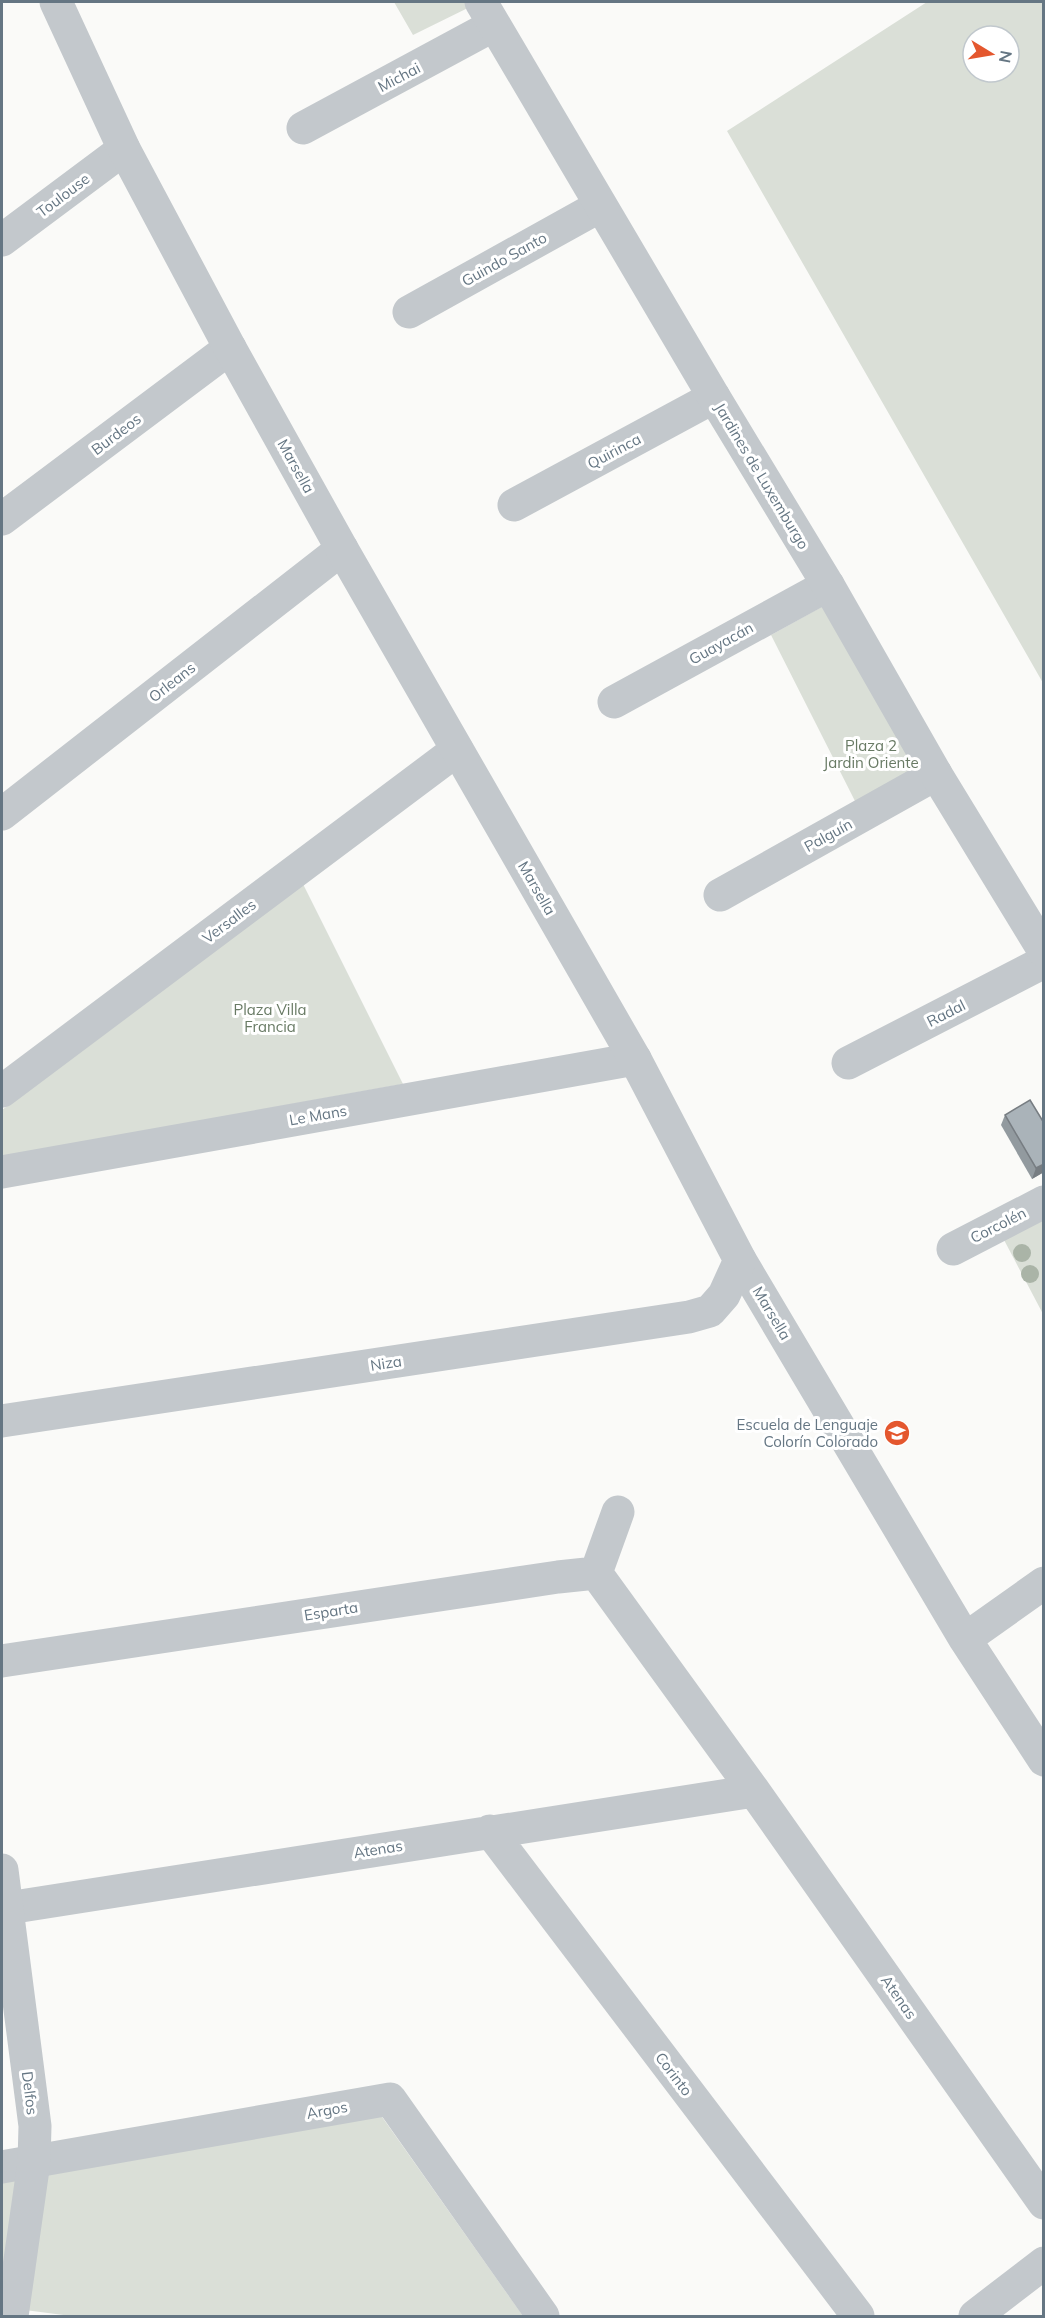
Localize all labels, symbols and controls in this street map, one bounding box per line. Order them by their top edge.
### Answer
north arrow [961,24,1021,84]
text: N [995,49,1017,65]
street label: Michai [375,58,423,96]
street label: Toulouse [33,169,93,221]
street label: Guindo Santo [458,228,550,290]
street label: Jardines de Luxemburgo [711,399,813,553]
street label: Burdeos [87,409,145,459]
street label: Quirinca [584,429,644,473]
street label: Marsella [273,436,319,496]
street label: Guayacán [686,618,756,668]
street label: Orleans [145,658,199,706]
park label: Plaza 2 Jardin Oriente [823,736,919,772]
street label: Palguín [801,814,855,856]
street label: Marsella [514,858,560,918]
street label: Versalles [198,895,260,947]
street label: Radal [923,995,969,1031]
park label: Plaza Villa Francia [233,1000,307,1036]
street label: Le Mans [288,1101,348,1129]
street label: Corcolén [967,1203,1029,1247]
street label: Marsella [749,1283,795,1343]
street label: Niza [369,1351,403,1375]
place label: Escuela de Lenguaje Colorín Colorado [737,1415,878,1451]
school or university icon: Escuela de Lenguaje Colorín Colorado [882,1418,912,1448]
street label: Esparta [303,1597,359,1625]
street label: Atenas [352,1836,404,1862]
street label: Atenas [877,1971,921,2023]
street label: Corinto [651,2048,697,2100]
street label: Delfos [18,2070,42,2116]
street label: Argos [305,2097,349,2123]

